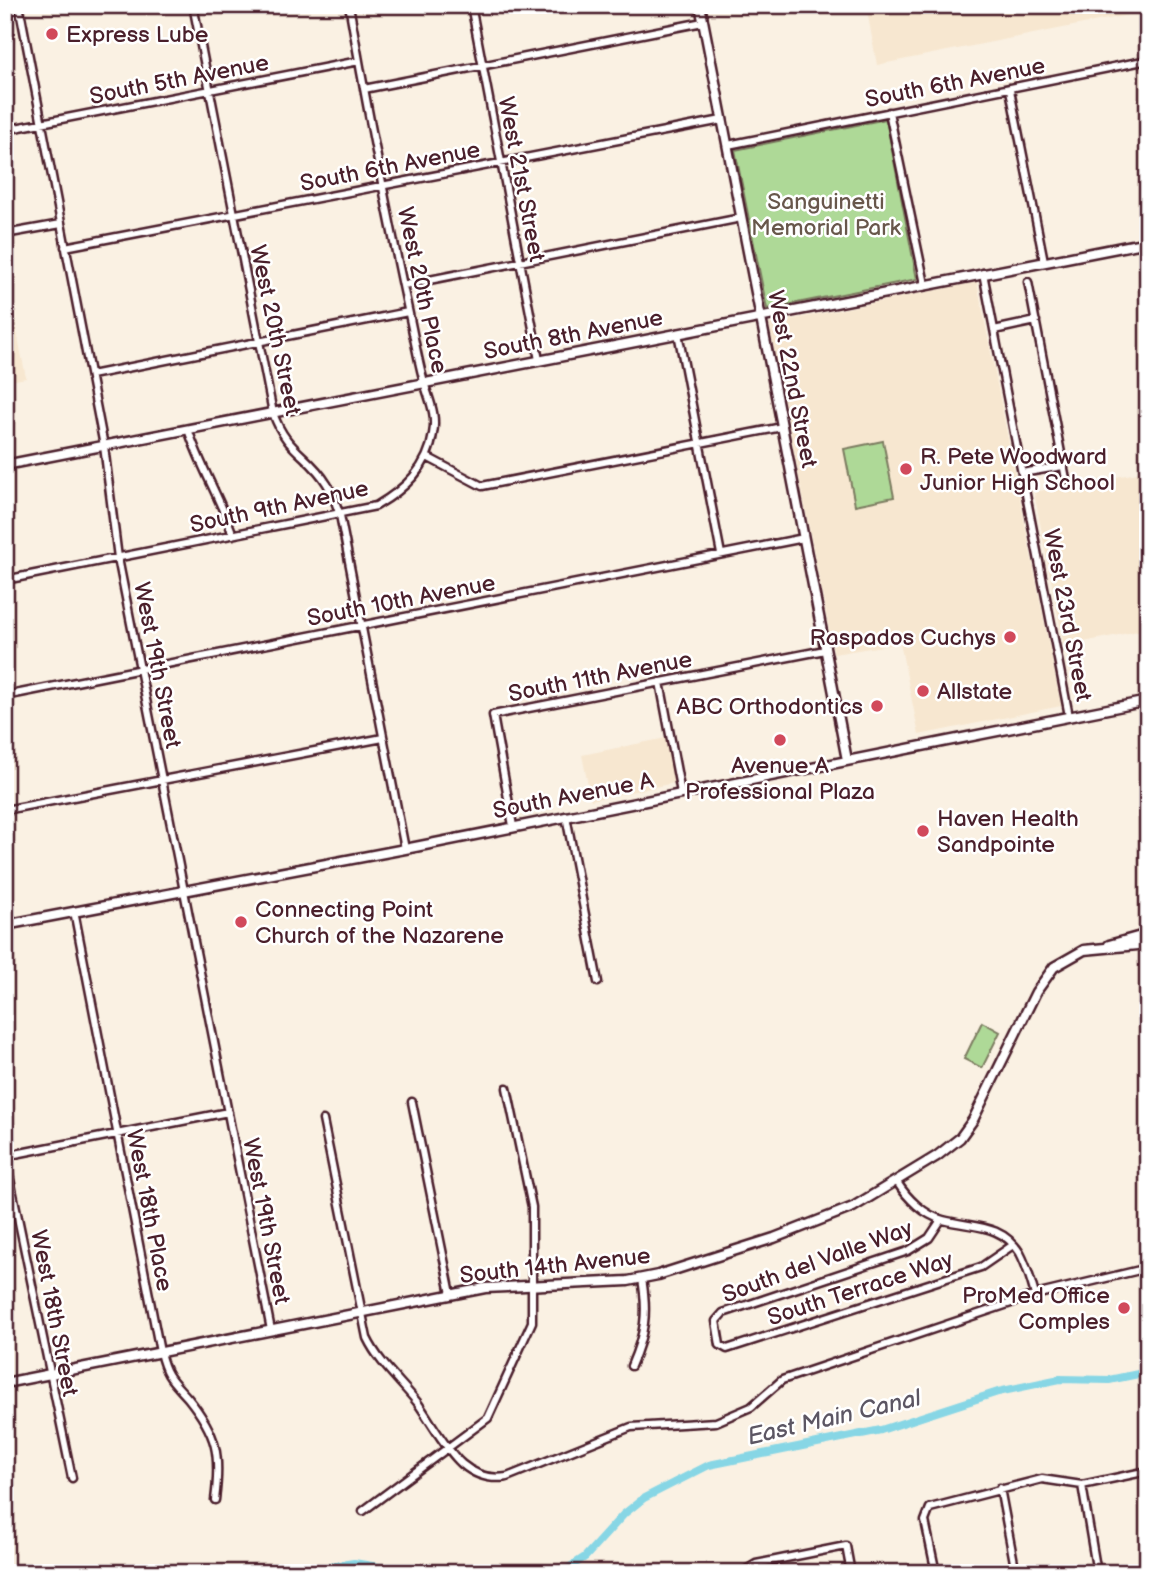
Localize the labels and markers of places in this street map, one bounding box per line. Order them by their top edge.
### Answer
place label: Express Lube [66,21,208,49]
marker: Express Lube [44,26,60,42]
place label: R. Pete Woodward Junior High School [920,443,1115,497]
marker: R. Pete Woodward Junior High School [898,461,914,477]
place label: Raspados Cuchys [809,624,996,652]
marker: Raspados Cuchys [1002,629,1018,645]
place label: Allstate [937,678,1012,706]
marker: Allstate [915,683,931,699]
place label: ABC Orthodontics [676,693,863,721]
marker: ABC Orthodontics [869,698,885,714]
marker: Avenue A Professional Plaza [772,732,788,748]
place label: Avenue A Professional Plaza [685,752,875,806]
place label: Haven Health Sandpointe [937,805,1079,859]
marker: Haven Health Sandpointe [915,823,931,839]
place label: Connecting Point Church of the Nazarene [255,896,504,950]
marker: Connecting Point Church of the Nazarene [233,914,249,930]
place label: ProMed Office Comples [962,1282,1110,1336]
marker: ProMed Office Comples [1116,1300,1132,1316]

